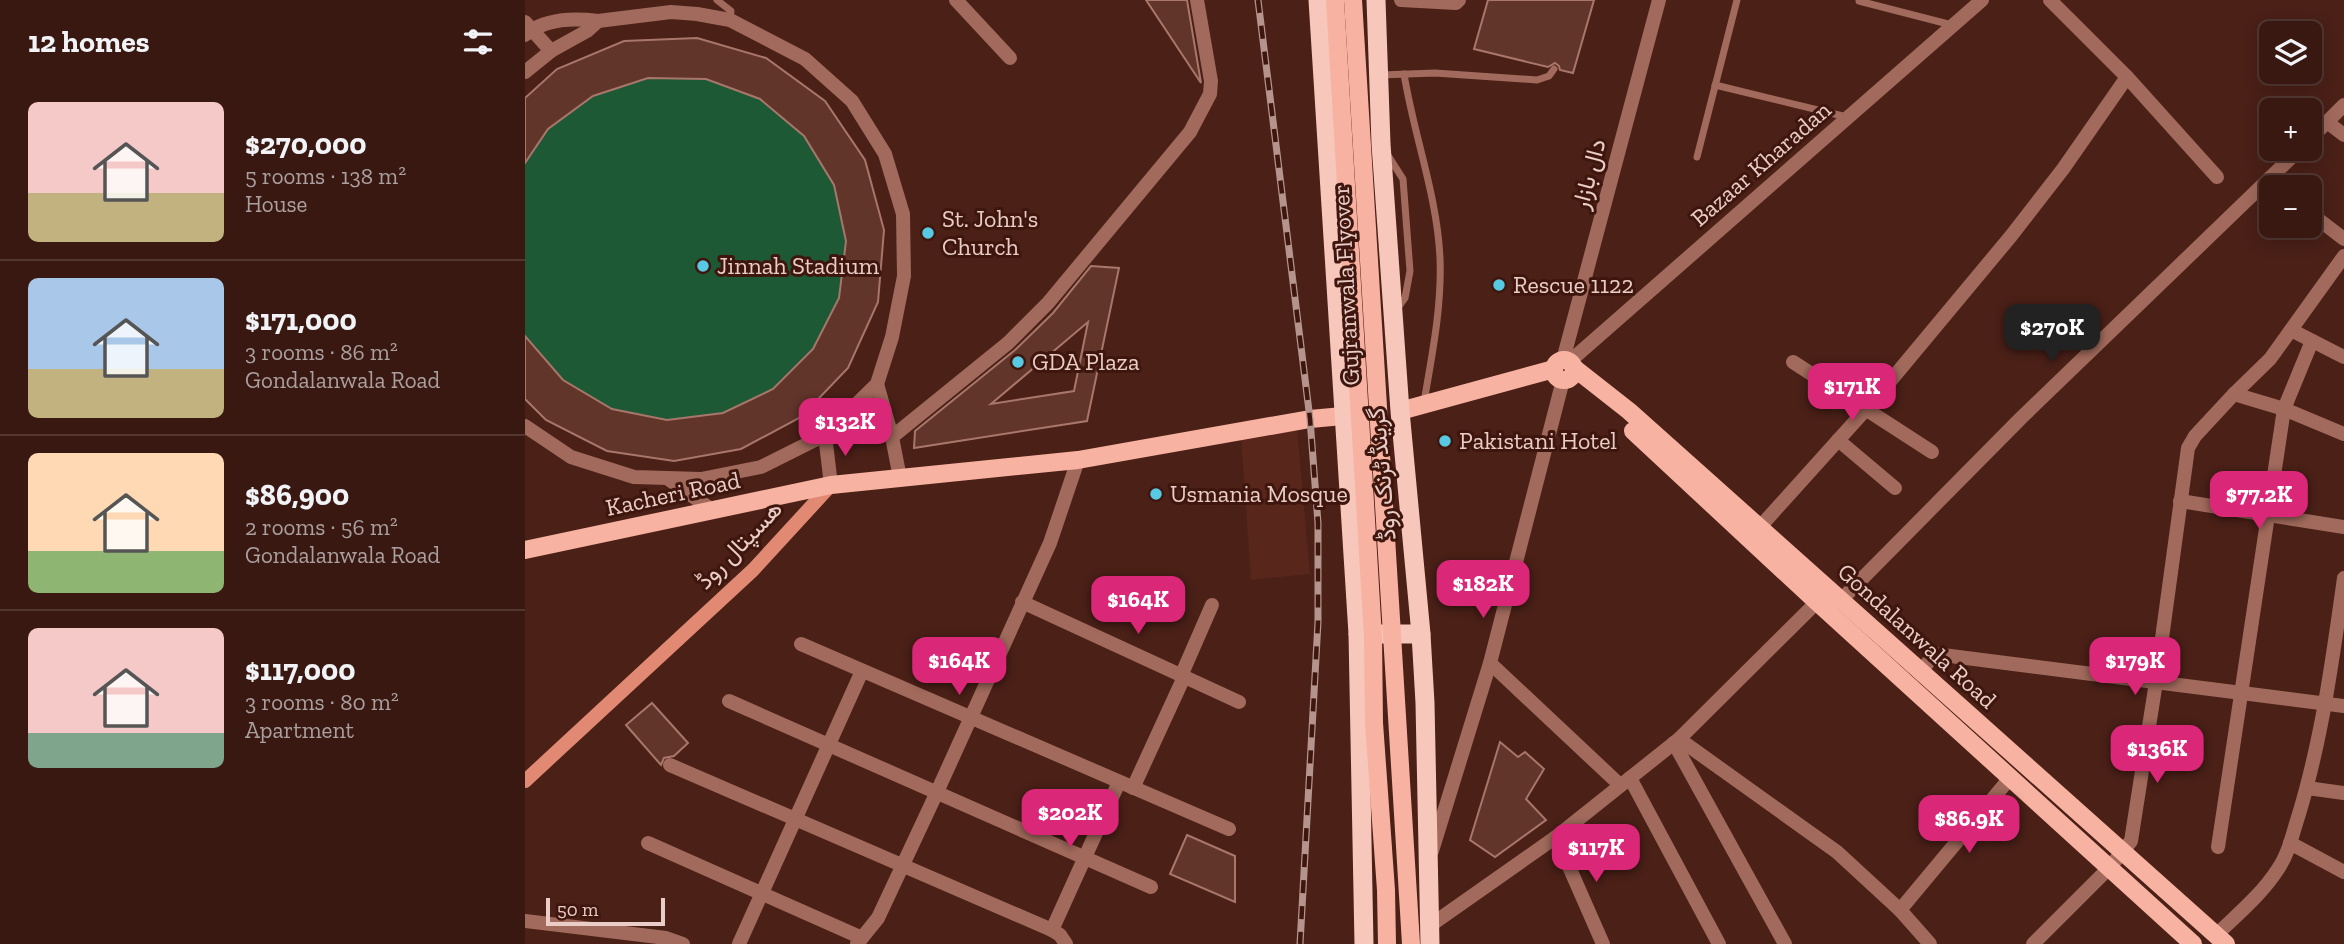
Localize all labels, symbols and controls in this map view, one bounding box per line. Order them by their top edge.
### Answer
map controls [2259,21,2322,238]
button: layers [2259,21,2322,84]
icon: filters [459,23,497,61]
text: 12 homes [28,24,150,60]
street label: Bazaar Kharadan [1685,95,1837,232]
button: + [2259,98,2322,161]
text: $270,000 [245,126,366,162]
icon: home [84,130,168,214]
street label: دال بازار [1565,136,1613,213]
text: 5 rooms · 138 m² [245,162,406,190]
button: − [2259,175,2322,238]
street label: Gujranwala Flyover [1326,184,1365,386]
text: House [245,190,307,218]
place label: St. John's Church [942,204,1038,261]
marker: St. John's Church [920,225,936,241]
place label: Jinnah Stadium [717,251,880,280]
marker: Jinnah Stadium [695,258,711,274]
place label: Rescue 1122 [1513,270,1634,299]
marker: Rescue 1122 [1491,277,1507,293]
text: $171,000 [245,302,357,338]
pin: $270K [2003,304,2101,364]
icon: home [84,306,168,390]
text: $270K [2020,313,2084,341]
text: 3 rooms · 86 m² [245,338,398,366]
place label: GDA Plaza [1032,347,1140,376]
marker: GDA Plaza [1010,354,1026,370]
pin: $171K [1803,364,1901,423]
text: Gondalanwala Road [245,366,440,394]
text: $171K [1824,372,1880,400]
pin: $132K [796,398,894,458]
street label: گرینڈ ٹرنک روڈ [1361,406,1403,542]
text: $132K [815,407,875,435]
place label: Pakistani Hotel [1459,426,1617,455]
marker: Pakistani Hotel [1437,433,1453,449]
street label: Kacheri Road [603,465,743,522]
pin: $77.2K [2202,472,2316,531]
text: $86,900 [245,477,349,513]
place label: Usmania Mosque [1170,479,1348,508]
text: $77.2K [2226,480,2292,508]
icon: home [84,481,168,565]
marker: Usmania Mosque [1148,486,1164,502]
street label: ھسپتال روڈ [689,494,789,596]
text: 2 rooms · 56 m² [245,513,398,541]
text: Gondalanwala Road [245,541,440,569]
street label: Gondalanwala Road [1832,557,2003,715]
pin: $182K [1434,560,1532,620]
text: $182K [1453,569,1513,597]
pin: $164K [1089,576,1187,636]
text: $164K [1107,585,1169,613]
pin: $164K [910,638,1008,697]
pin: $179K [2086,638,2184,697]
text: $164K [928,646,990,674]
text: $179K [2105,646,2165,674]
text: $117,000 [245,652,356,688]
icon: home [84,656,168,740]
text: 3 rooms · 80 m² [245,688,399,716]
text: Apartment [245,716,354,744]
pin: $136K [2108,726,2206,785]
text: $136K [2127,734,2187,762]
pin: $202K [1021,790,1119,849]
pin: $86.9K [1912,796,2026,855]
text: $202K [1038,798,1102,826]
text: $86.9K [1934,804,2004,832]
pin: $117K [1547,824,1645,884]
text: $117K [1568,833,1624,861]
scale bar [546,895,665,927]
text: 50 m [557,898,598,921]

